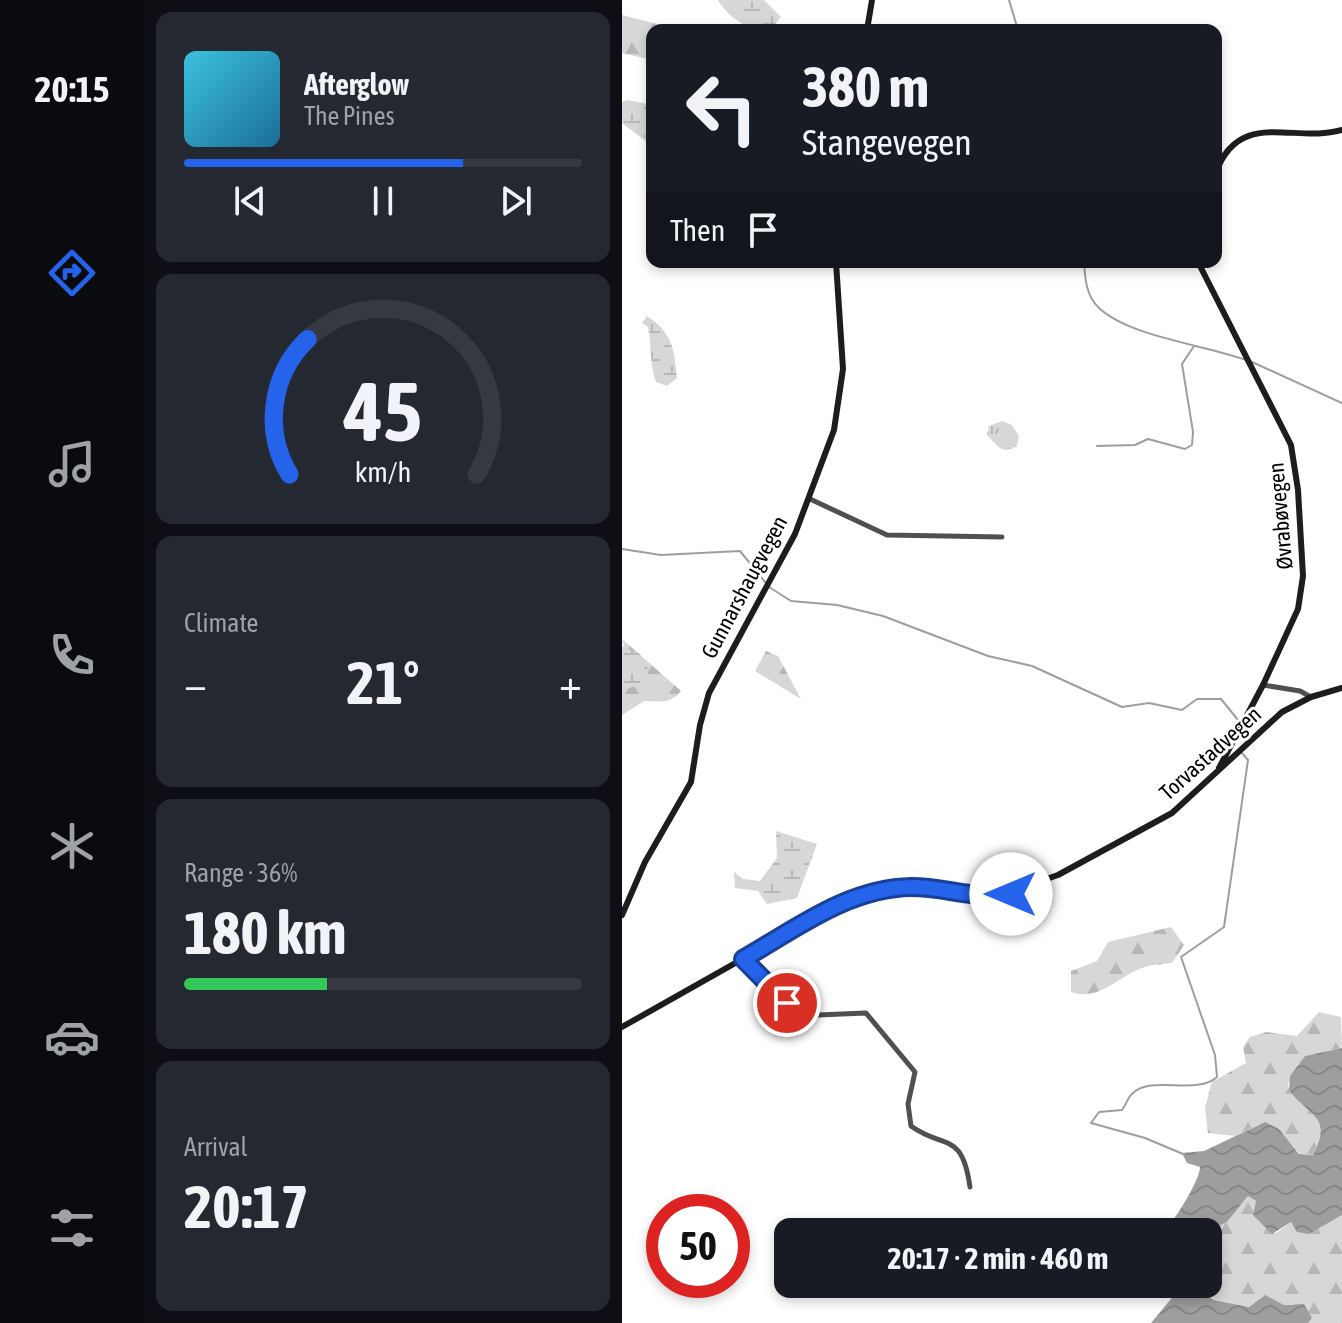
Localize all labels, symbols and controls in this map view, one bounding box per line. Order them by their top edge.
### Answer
text: 380 m [802,55,929,119]
icon: left [670,56,774,160]
text: Afterglow [304,67,409,101]
text: 20:15 [35,68,109,110]
text: The Pines [304,101,395,131]
text: Stangevegen [802,121,972,163]
icon: previous [228,179,272,223]
icon: pause [361,179,405,223]
icon: next [494,179,538,223]
icon: arrive [741,208,785,252]
text: Then [670,213,725,247]
icon: directions [44,245,100,301]
text: 45 [343,363,422,459]
icon: music [44,436,100,492]
text: km/h [355,455,411,488]
street label: Øvrabøvegen [1262,461,1298,571]
street label: Gunnarshaugvegen [696,511,792,663]
text: Climate [184,608,258,638]
icon: phone [44,627,100,683]
text: 21° [347,648,419,717]
text: − [184,658,207,708]
text: + [559,658,582,708]
street label: Torvastadvegen [1154,701,1266,805]
icon: climate [44,818,100,874]
position arrow [969,852,1053,936]
text: Range · 36% [184,858,297,888]
text: 180 km [184,898,346,967]
pin [753,969,821,1037]
icon: arrive [765,981,809,1025]
icon: car [44,1009,100,1065]
text: Arrival [184,1132,248,1162]
text: 20:17 [184,1172,309,1241]
speed limit sign: 50 [646,1194,750,1298]
icon: filters [44,1200,100,1256]
text: 20:17 · 2 min · 460 m [888,1241,1108,1275]

